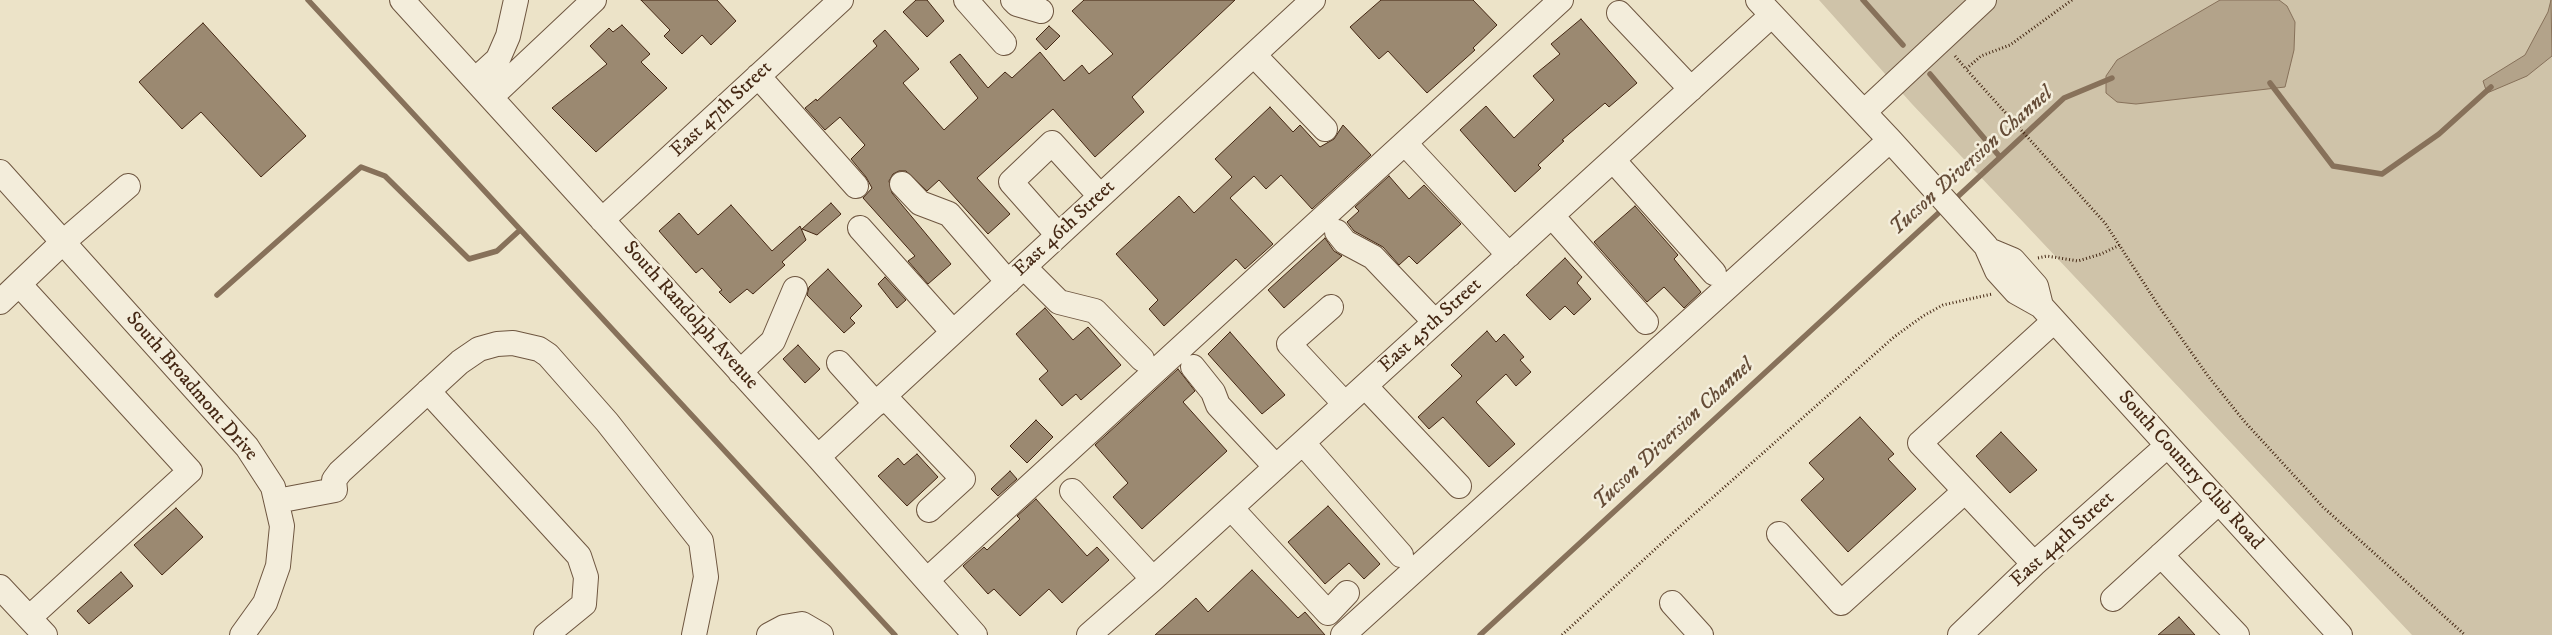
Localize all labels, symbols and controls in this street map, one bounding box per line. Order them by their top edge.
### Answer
street label: East 47th Street [666,57,778,163]
water label: Tucson Diversion Channel [1886,82,2058,242]
street label: East 46th Street [1009,176,1121,282]
street label: South Randolph Avenue [617,237,763,395]
street label: East 45th Street [1375,274,1487,378]
street label: South Broadmont Drive [120,308,262,466]
water label: Tucson Diversion Channel [1589,354,1759,516]
street label: South Country Club Road [2112,387,2268,555]
street label: East 44th Street [2006,487,2120,593]

